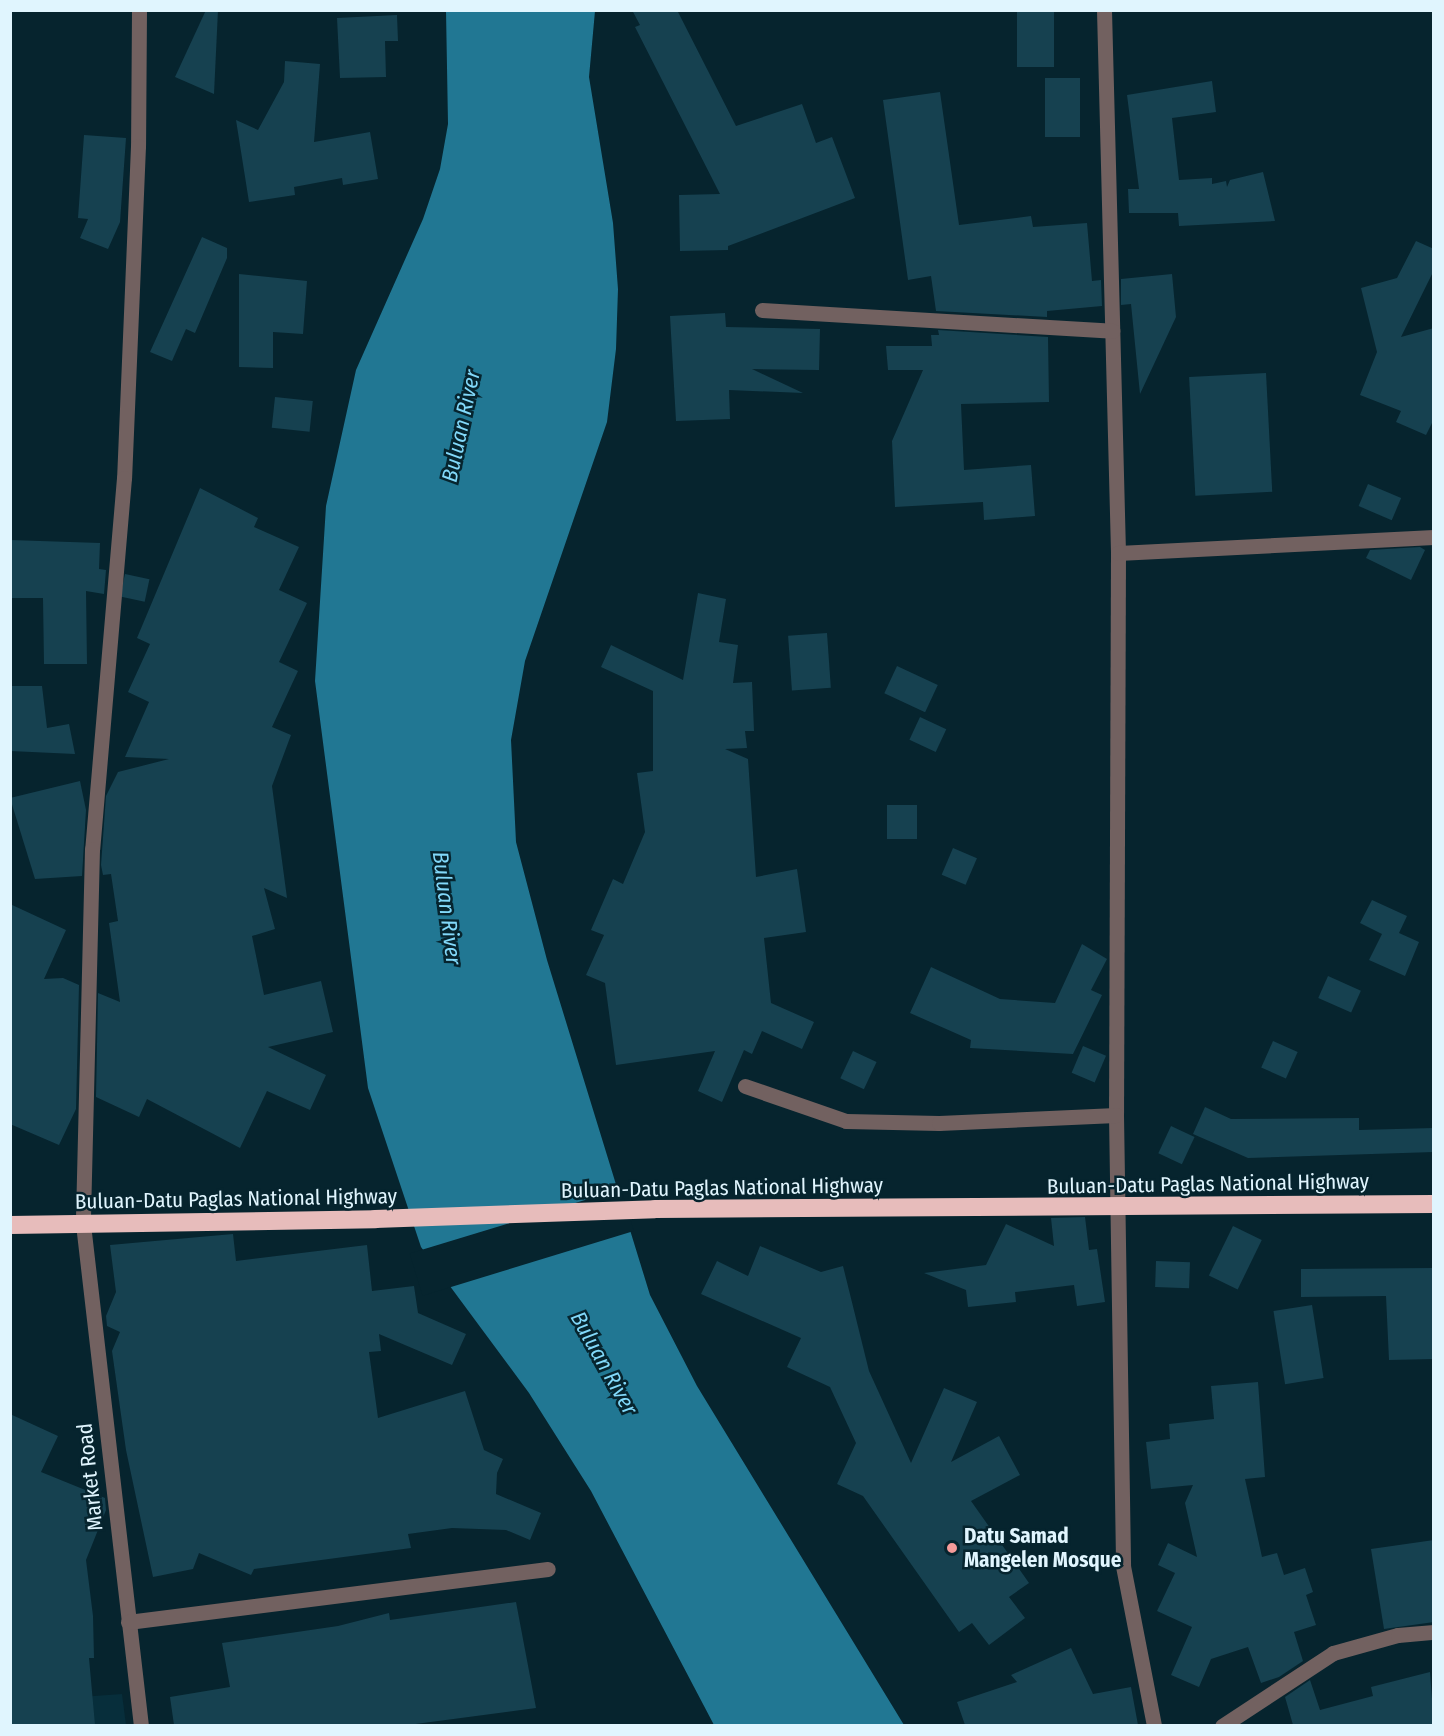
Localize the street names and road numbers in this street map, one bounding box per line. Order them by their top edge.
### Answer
street label: Buluan-Datu Paglas National Highway [1047,1169,1369,1199]
street label: Buluan-Datu Paglas National Highway [561,1173,883,1203]
street label: Buluan-Datu Paglas National Highway [75,1184,397,1214]
street label: Market Road [72,1422,108,1532]

